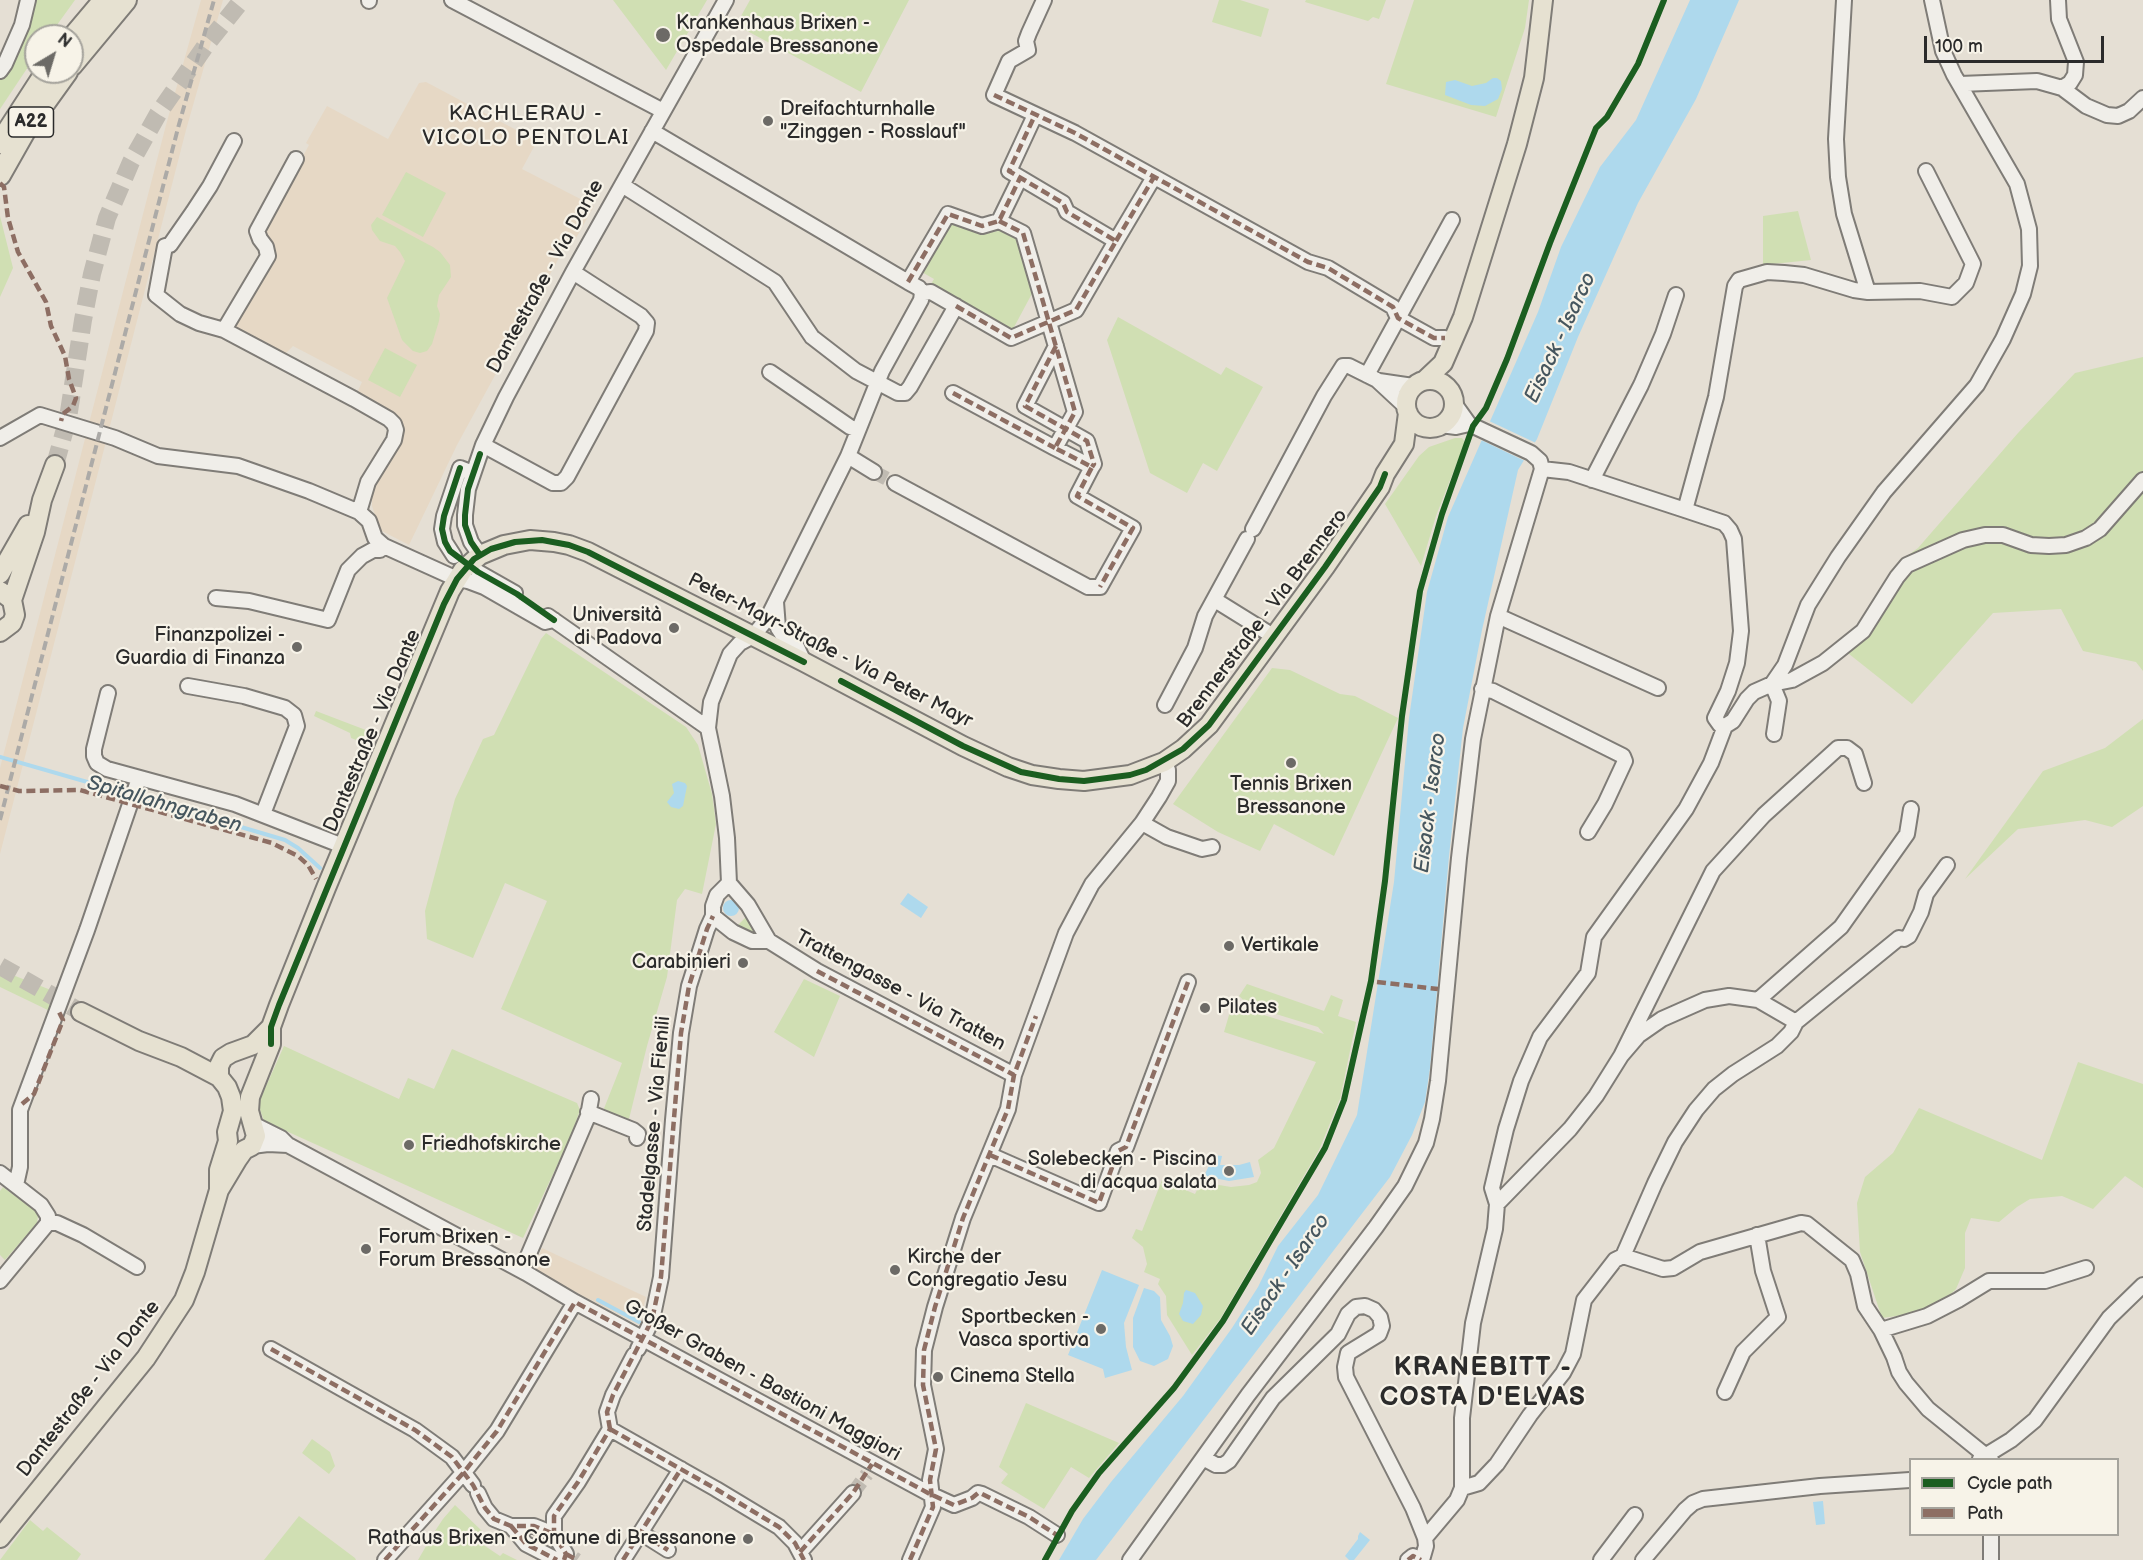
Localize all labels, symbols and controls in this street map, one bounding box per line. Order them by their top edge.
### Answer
place label: Krankenhaus Brixen - Ospedale Bressanone [676,12,878,59]
north arrow [24,24,84,84]
scale bar [1927,24,2107,62]
marker: Krankenhaus Brixen - Ospedale Bressanone [654,26,672,44]
text: N [54,30,75,52]
text: 100 m [1935,36,1983,57]
place label: Dreifachturnhalle "Zinggen - Rosslauf" [780,98,966,145]
district label: KACHLERAU - VICOLO PENTOLAI [422,102,630,152]
road number: A22 [9,107,54,137]
marker: Dreifachturnhalle "Zinggen - Rosslauf" [761,114,775,128]
street label: Dantestraße - Via Dante [483,176,609,378]
water label: Eisack - Isarco [1520,269,1602,407]
street label: Brennerstraße - Via Brennero [1173,505,1353,733]
street label: Peter-Mayr-Straße - Via Peter Mayr [684,569,976,733]
place label: Università di Padova [572,604,662,651]
marker: Università di Padova [667,621,681,635]
place label: Finanzpolizei - Guardia di Finanza [115,624,285,671]
street label: Dantestraße - Via Dante [319,626,427,836]
marker: Finanzpolizei - Guardia di Finanza [290,640,304,654]
water label: Eisack - Isarco [1410,732,1452,874]
marker: Tennis Brixen Bressanone [1284,756,1298,770]
water label: Spitallahngraben [84,771,244,839]
place label: Tennis Brixen Bressanone [1230,773,1352,820]
street label: Trattengasse - Via Tratten [791,925,1009,1057]
place label: Vertikale [1241,934,1319,958]
marker: Vertikale [1222,939,1236,953]
place label: Carabinieri [632,951,731,975]
marker: Carabinieri [736,956,750,970]
place label: Pilates [1217,996,1277,1020]
marker: Pilates [1198,1001,1212,1015]
street label: Stadelgasse - Via Fienili [634,1015,676,1233]
place label: Friedhofskirche [421,1133,561,1157]
marker: Friedhofskirche [402,1138,416,1152]
place label: Solebecken - Piscina di acqua salata [1028,1148,1217,1195]
marker: Solebecken - Piscina di acqua salata [1222,1164,1236,1178]
water label: Eisack - Isarco [1236,1210,1336,1340]
place label: Forum Brixen - Forum Bressanone [378,1226,550,1273]
marker: Forum Brixen - Forum Bressanone [359,1242,373,1256]
place label: Kirche der Congregatio Jesu [907,1246,1067,1293]
marker: Kirche der Congregatio Jesu [888,1263,902,1277]
street label: Großer Graben - Bastioni Maggiori [619,1295,905,1467]
street label: Dantestraße - Via Dante [13,1296,165,1482]
place label: Sportbecken - Vasca sportiva [959,1306,1089,1353]
marker: Sportbecken - Vasca sportiva [1094,1322,1108,1336]
district label: KRANEBITT - COSTA D'ELVAS [1380,1352,1586,1414]
place label: Cinema Stella [950,1365,1075,1389]
marker: Cinema Stella [931,1370,945,1384]
legend [1909,1458,2119,1536]
text: Cycle path [1967,1473,2053,1494]
text: Path [1967,1503,2003,1524]
place label: Rathaus Brixen - Comune di Bressanone [367,1527,736,1551]
marker: Rathaus Brixen - Comune di Bressanone [741,1532,755,1546]

